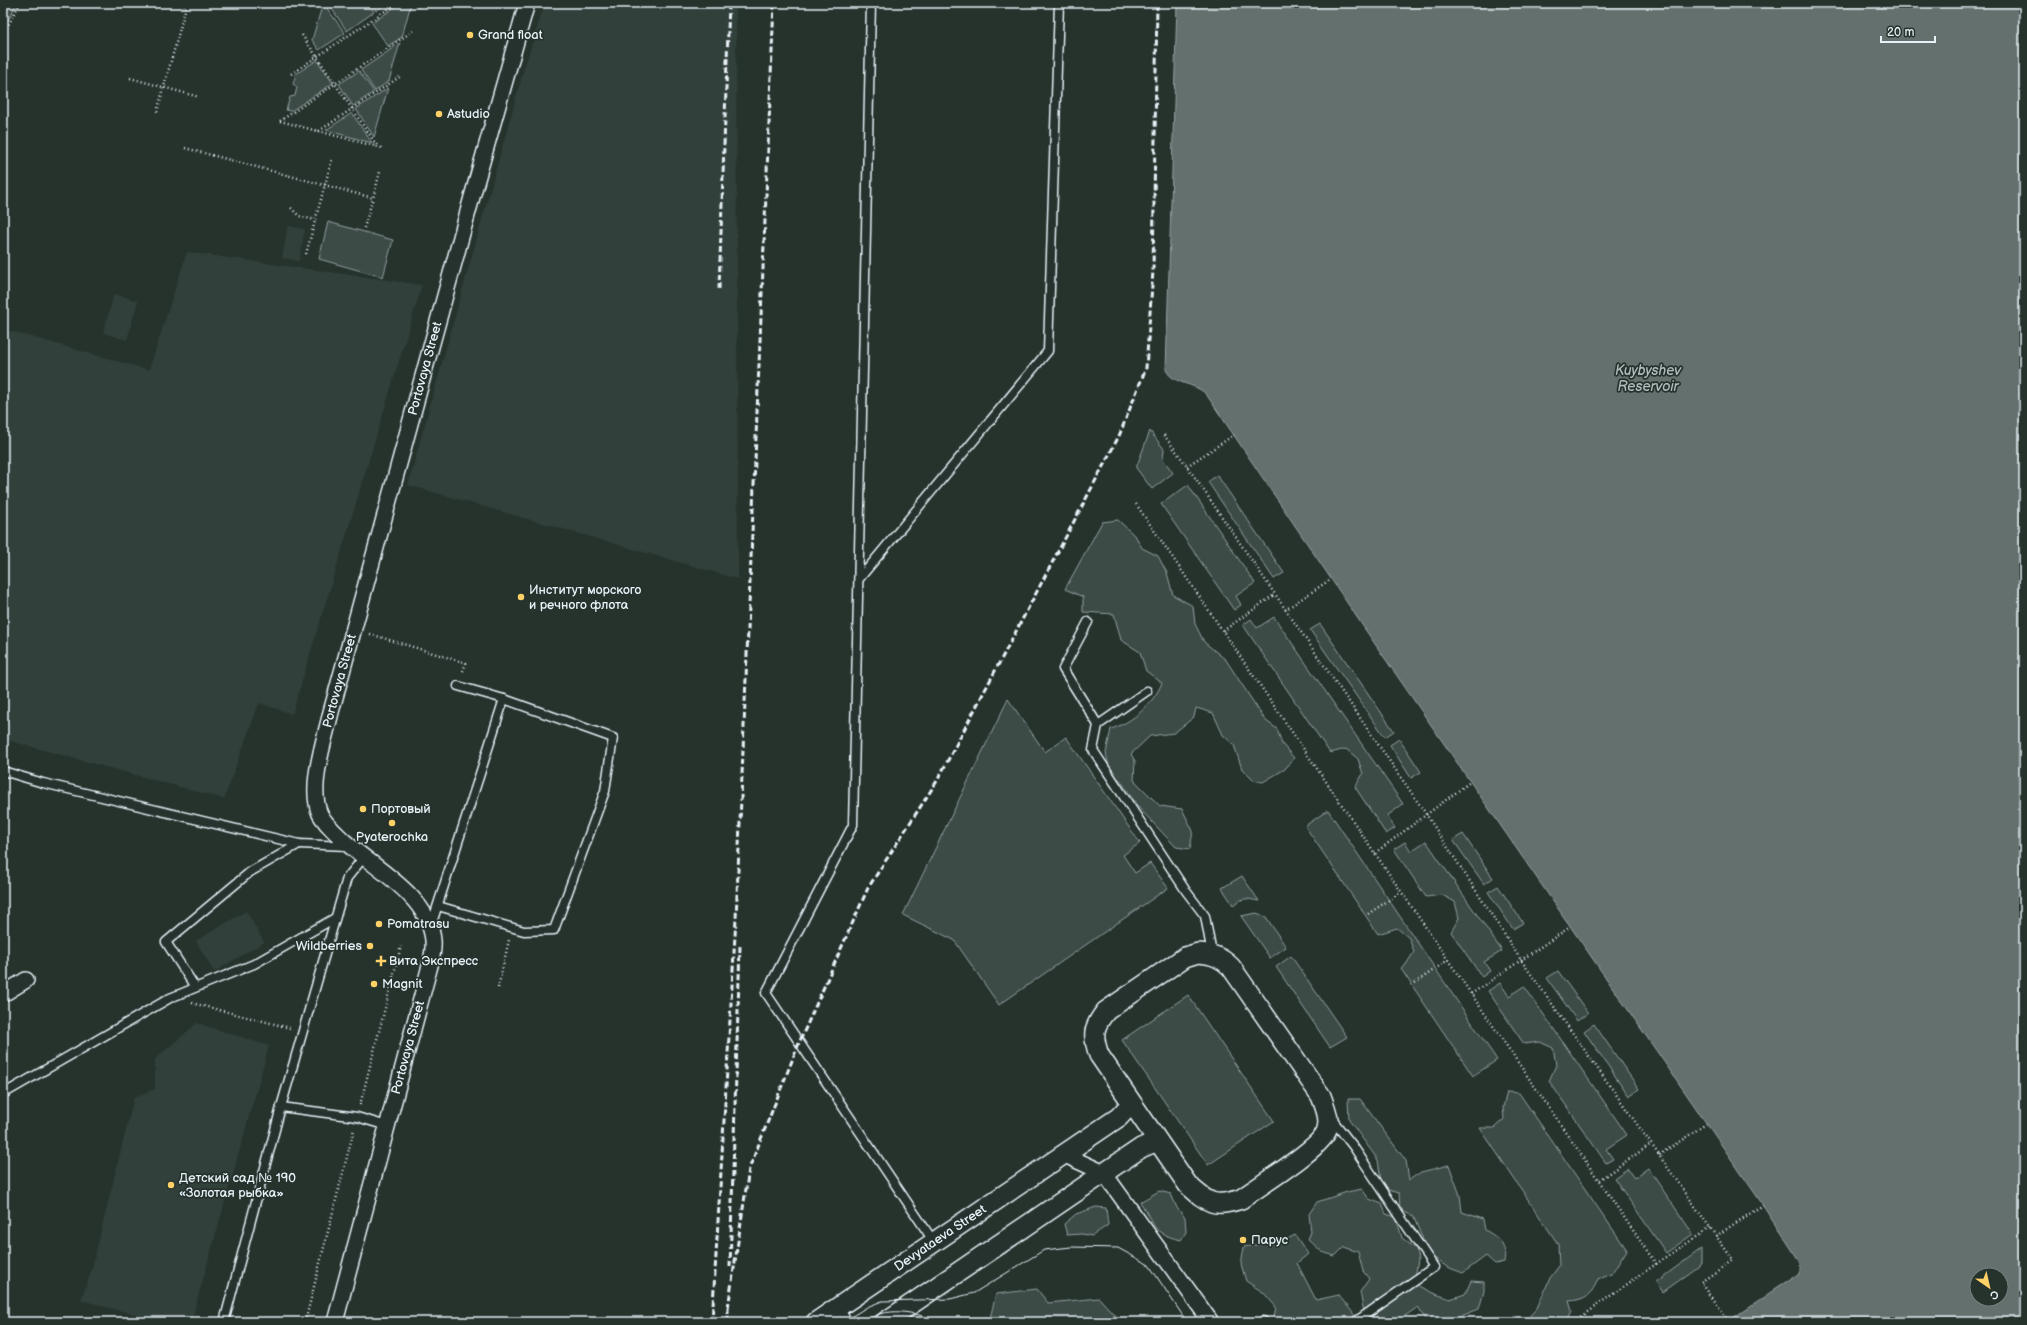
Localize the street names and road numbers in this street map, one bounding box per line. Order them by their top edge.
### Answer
street label: Portovaya Street [405,320,445,417]
street label: Portovaya Street [319,632,360,729]
street label: Portovaya Street [388,999,428,1096]
street label: Devyataeva Street [891,1201,989,1275]

